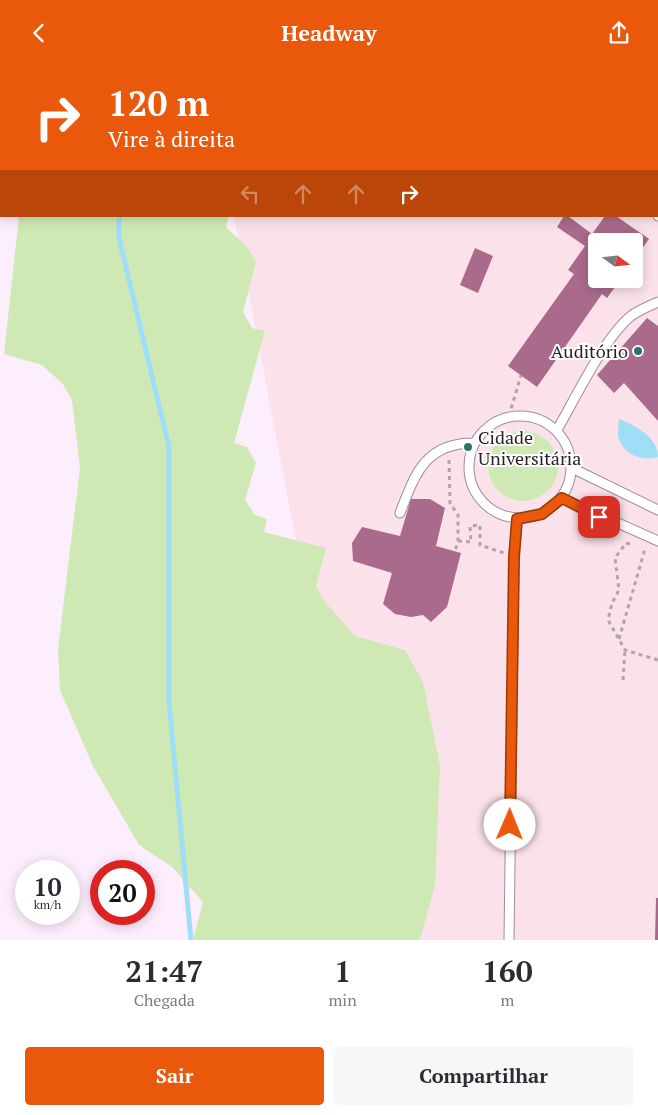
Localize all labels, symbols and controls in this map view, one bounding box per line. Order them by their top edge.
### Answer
text: Headway [281,18,377,47]
icon: back [25,19,53,47]
icon: share [605,19,633,47]
text: 120 m [108,80,209,126]
icon: right [25,85,90,150]
text: Vire à direita [108,124,235,153]
icon: left [236,180,264,208]
icon: ahead [289,180,317,208]
icon: ahead [342,180,370,208]
icon: right [395,180,423,208]
north arrow [588,233,642,287]
map controls [588,233,643,288]
place label: Auditório [551,339,628,363]
marker: Auditório [632,345,644,357]
place label: Cidade Universitária [478,425,581,470]
marker: Cidade Universitária [462,441,474,453]
pin [578,496,620,538]
icon: arrive [585,503,613,531]
position arrow [483,798,535,850]
speed limit sign: 20 [90,860,155,925]
text: 10 [33,870,62,903]
text: km/h [34,897,61,912]
text: 21:47 [125,951,203,991]
text: 1 [334,951,351,991]
text: 160 [482,951,533,991]
text: Chegada [134,989,195,1011]
text: min [329,989,357,1011]
text: m [500,989,514,1011]
button: Sair [25,1047,324,1105]
button: Compartilhar [334,1047,633,1105]

